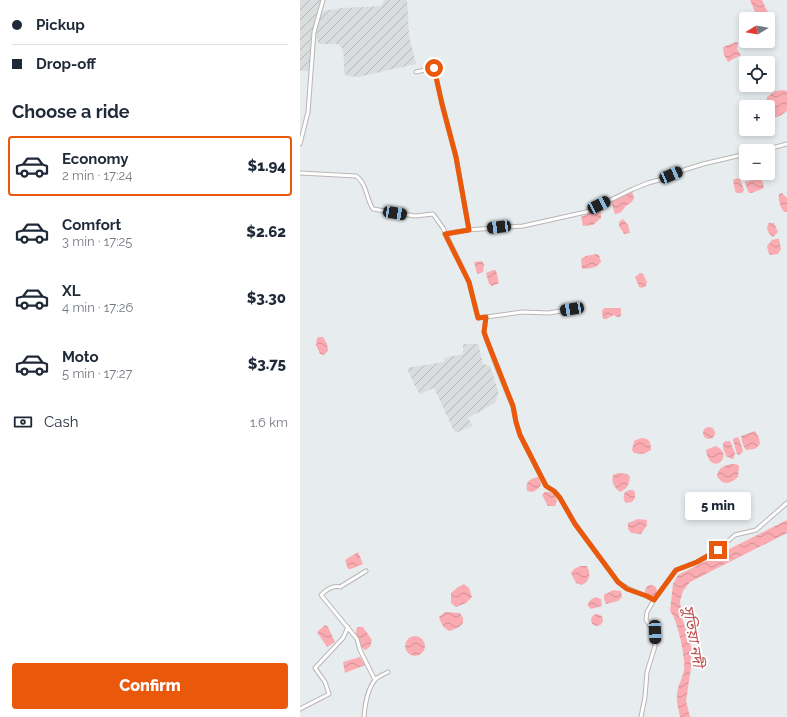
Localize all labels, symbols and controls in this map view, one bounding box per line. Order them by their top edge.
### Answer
north arrow [739,12,775,48]
map controls [739,12,775,180]
text: Pickup [36,16,85,34]
text: Drop-off [36,55,96,73]
button: locate [739,56,775,92]
route start [425,59,443,77]
button: + [739,100,775,136]
text: Choose a ride [12,101,130,122]
button: − [739,144,775,180]
icon: car [14,148,50,184]
text: Economy [62,150,129,168]
text: $1.94 [248,157,286,175]
car [658,165,684,185]
text: 2 min · 17:24 [62,168,132,183]
car [586,194,612,216]
car [382,205,408,221]
icon: car [14,214,50,250]
text: Comfort [62,216,121,234]
car [486,220,512,234]
text: $2.62 [246,223,286,241]
text: 3 min · 17:25 [62,234,132,249]
icon: car [14,280,50,316]
text: XL [62,282,80,300]
text: $3.30 [247,289,286,307]
text: 4 min · 17:26 [62,300,133,315]
car [559,301,585,317]
icon: car [14,346,50,382]
text: Moto [62,348,99,366]
text: $3.75 [248,355,286,373]
text: 5 min · 17:27 [62,366,132,381]
icon: cash [12,411,34,433]
text: Cash [44,413,78,431]
text: 1.6 km [250,415,288,430]
callout: 5 min [685,492,751,520]
text: 5 min [701,498,735,513]
route end [709,541,727,559]
water label: সুতিয়া নদী [679,604,708,671]
car [649,620,661,644]
button: Confirm [12,663,288,709]

